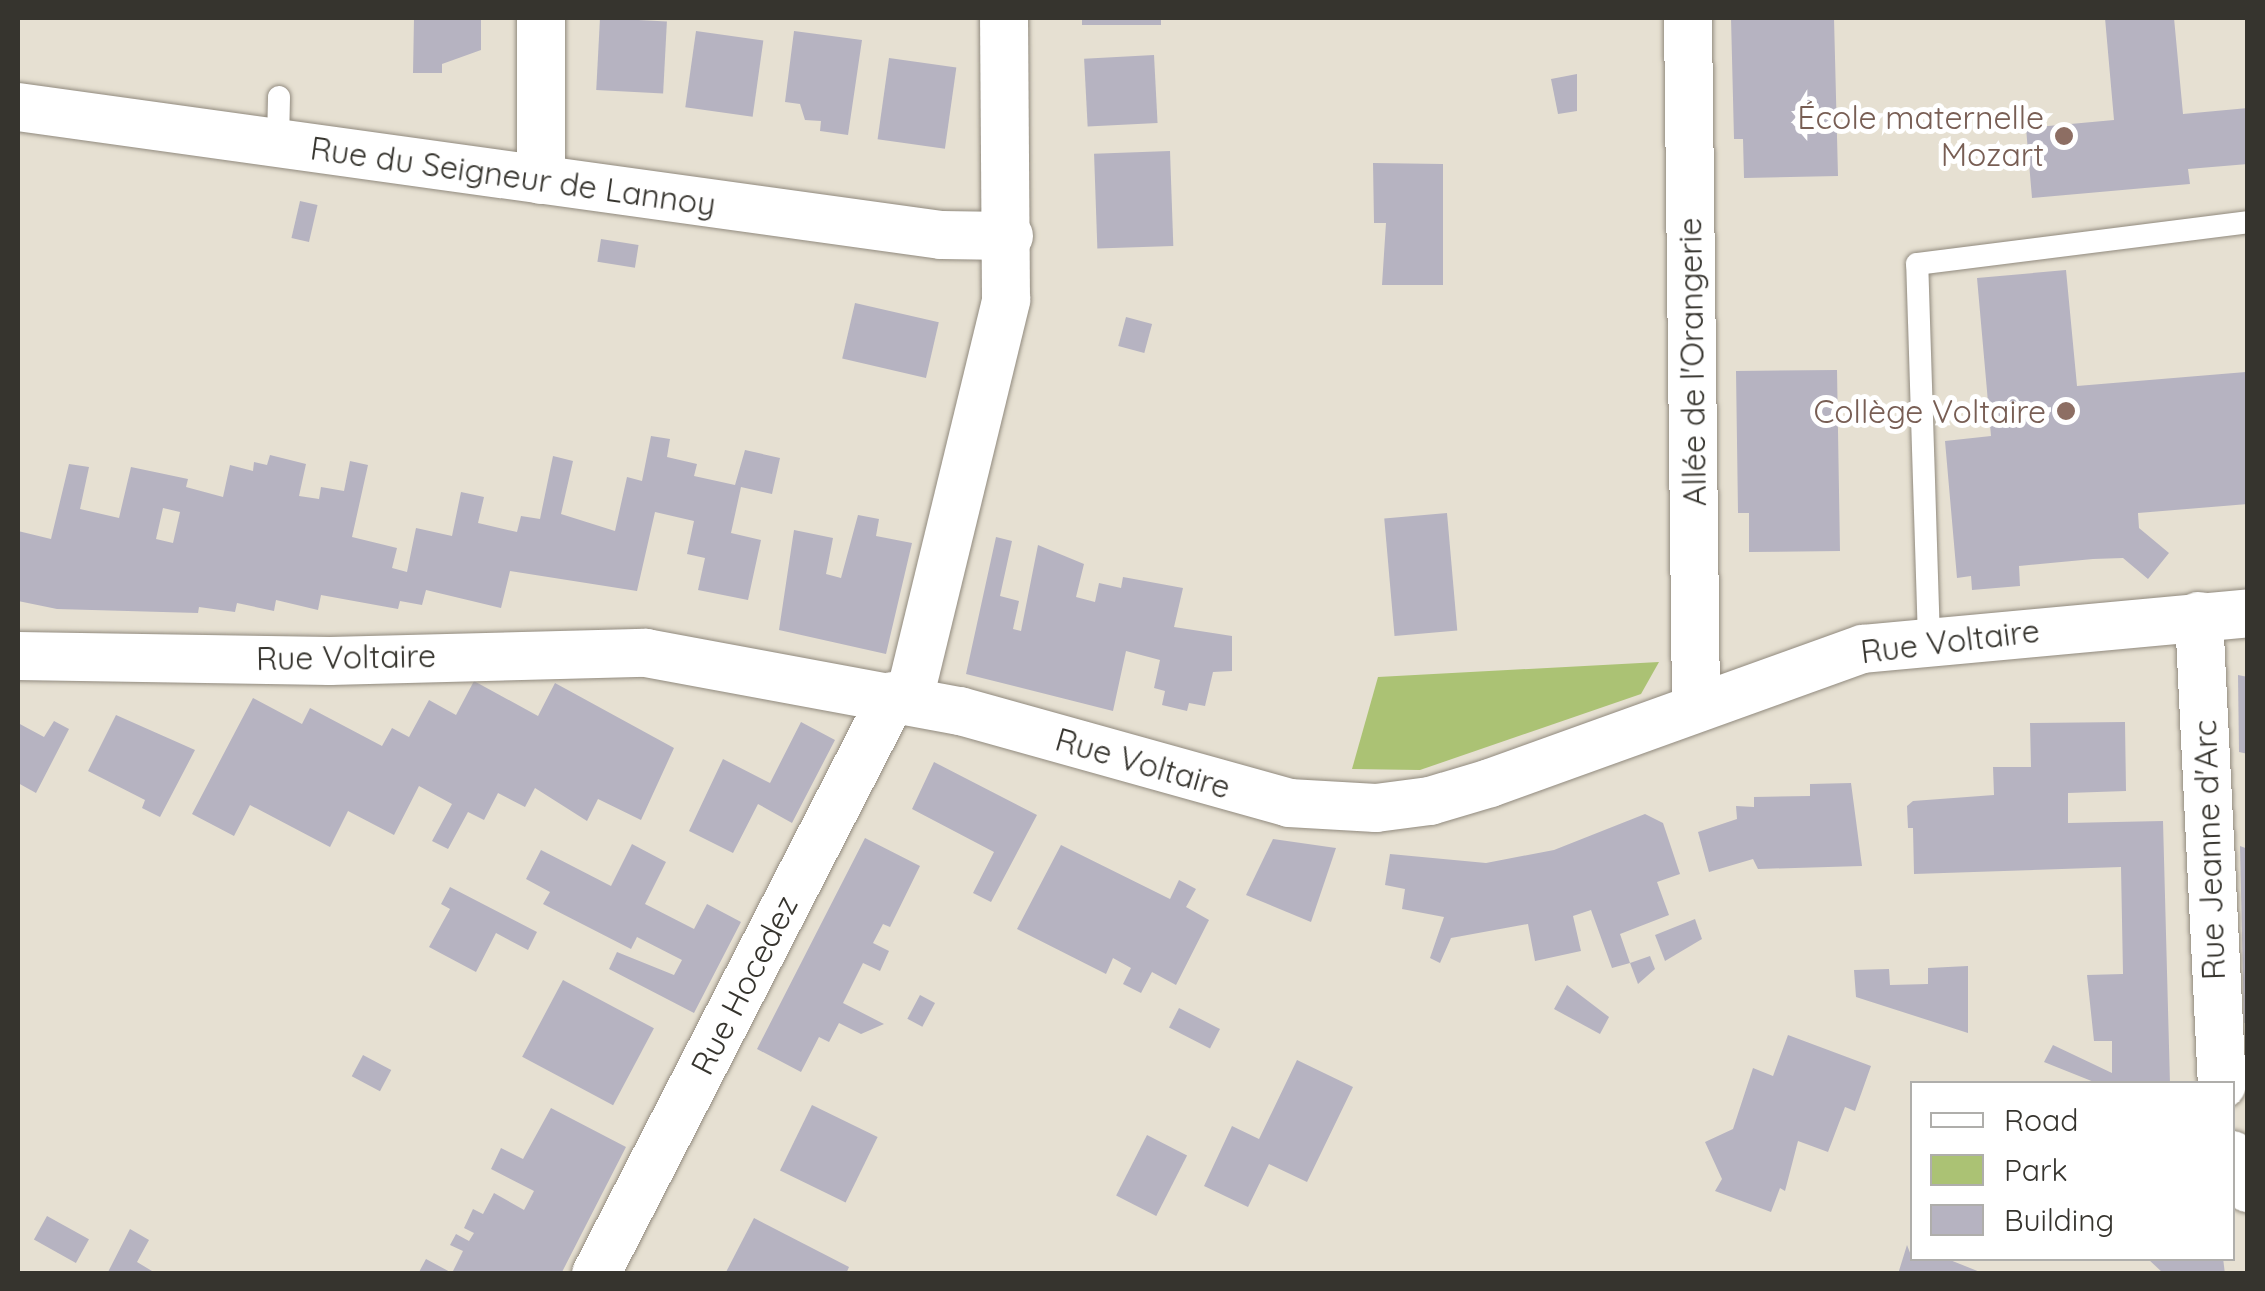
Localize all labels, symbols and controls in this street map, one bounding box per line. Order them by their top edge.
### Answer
place label: École maternelle Mozart [1797,99,2044,174]
marker: École maternelle Mozart [2053,125,2075,147]
street label: Rue du Seigneur de Lannoy [308,129,718,223]
street label: Allée de l'Orangerie [1670,217,1714,507]
place label: Collège Voltaire [1813,392,2046,430]
marker: Collège Voltaire [2055,400,2077,422]
street label: Rue Voltaire [1858,611,2042,671]
street label: Rue Voltaire [256,636,436,678]
street label: Rue Jeanne d'Arc [2185,719,2233,981]
street label: Rue Voltaire [1051,720,1235,806]
street label: Rue Hocedez [682,889,806,1081]
legend [1910,1081,2235,1261]
text: Road [2004,1101,2078,1139]
text: Park [2004,1151,2068,1189]
text: Building [2004,1201,2114,1239]

